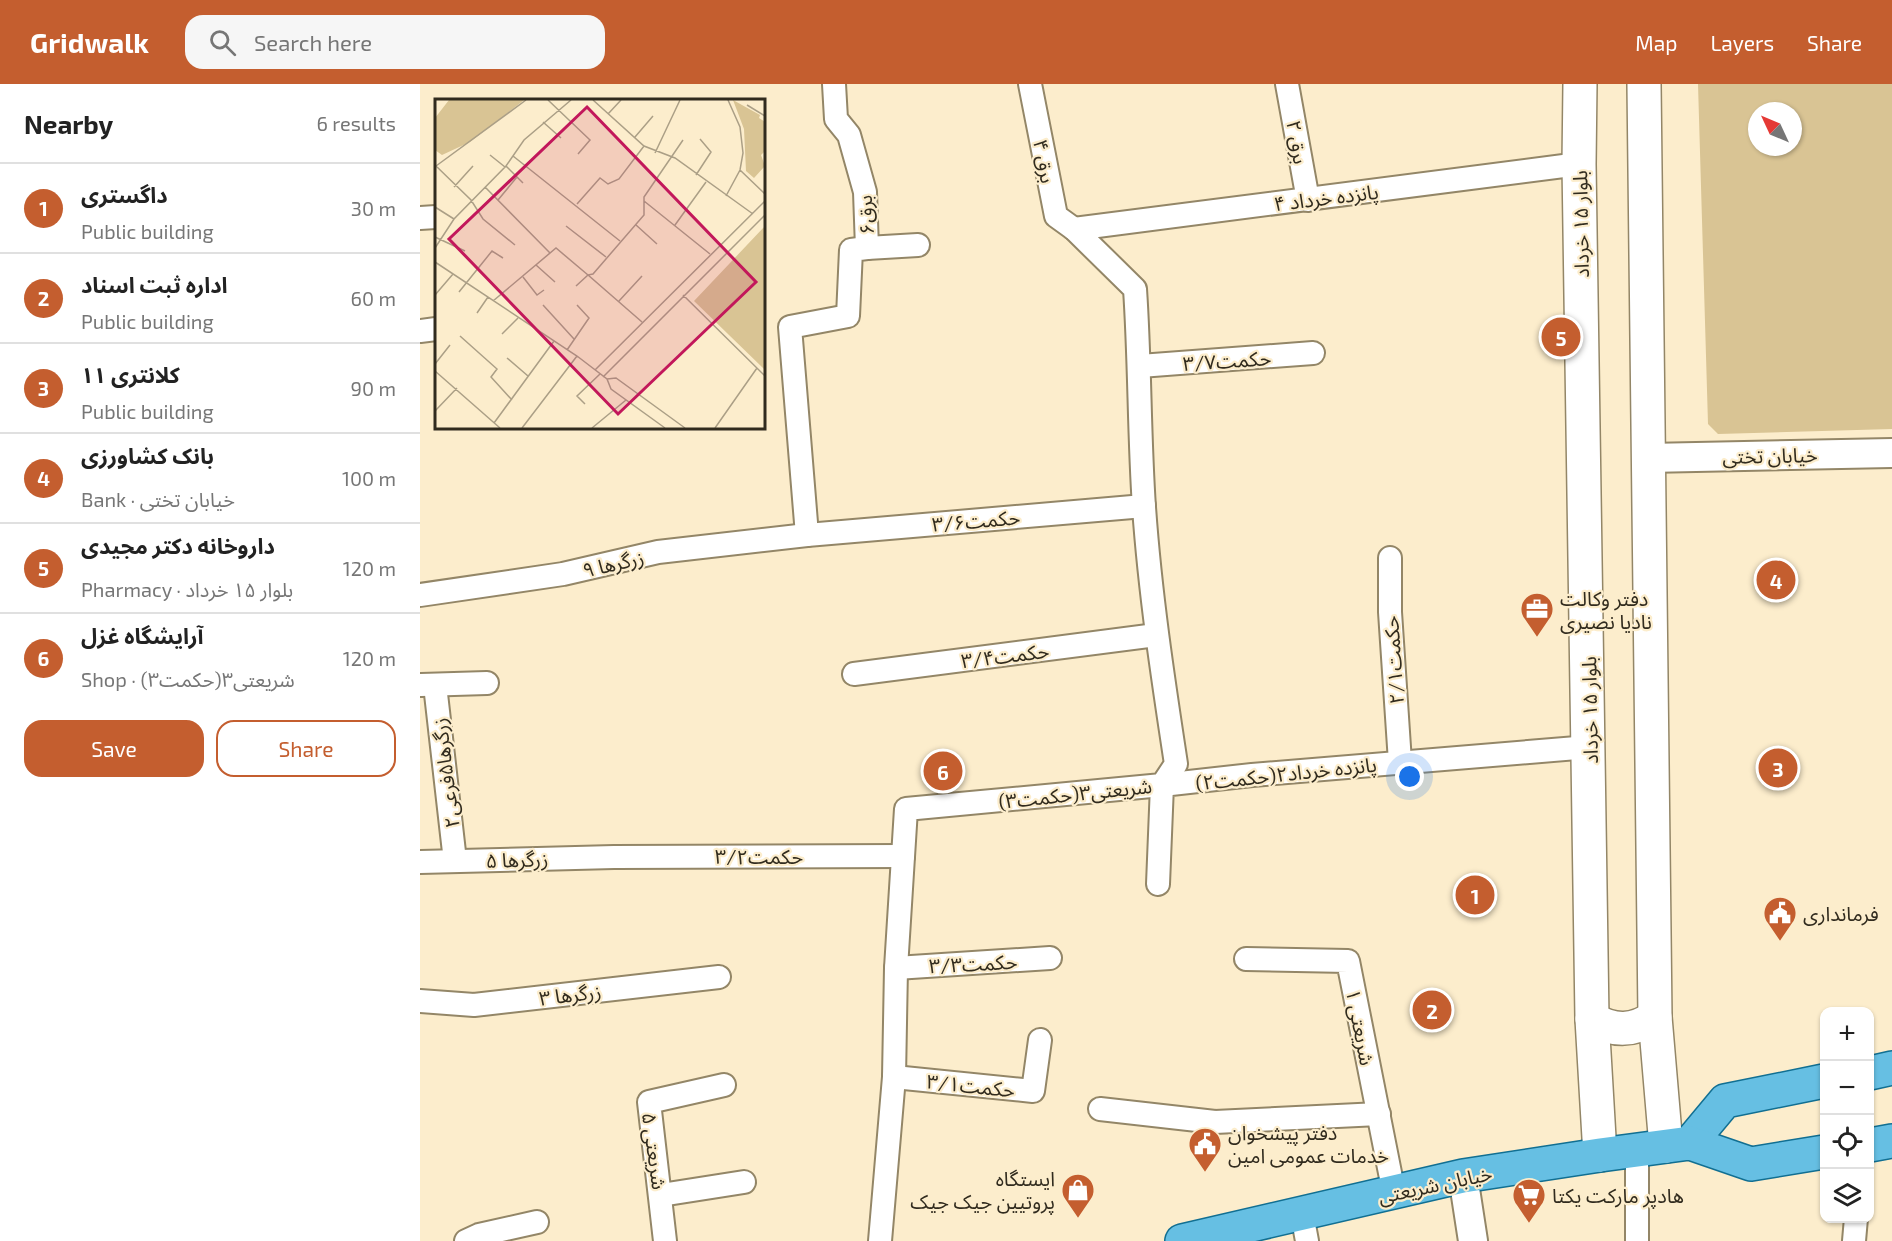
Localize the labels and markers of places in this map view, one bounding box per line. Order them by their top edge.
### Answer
pin: 5 [1542,314,1580,360]
pin: 4 [1756,558,1796,602]
place label: دفتر وکالت نادیا نصیری [1560,586,1652,634]
office icon: دفتر وکالت نادیا نصیری [1519,591,1555,638]
pin: 3 [1758,746,1798,790]
pin: 6 [924,748,962,794]
pin: 1 [1456,872,1494,918]
public building icon: فرمانداری [1762,895,1798,942]
place label: فرمانداری [1803,901,1879,926]
pin: 2 [1412,988,1452,1032]
place label: دفتر پیشخوان خدمات عمومی امین [1228,1120,1389,1168]
public building icon: دفتر پیشخوان خدمات عمومی امین [1187,1126,1223,1173]
place label: ایستگاه پروتیین جیک جیک [910,1166,1055,1215]
shop icon: ایستگاه پروتیین جیک جیک [1060,1172,1096,1219]
supermarket icon: هادپر مارکت یکتا [1511,1177,1547,1224]
place label: هادپر مارکت یکتا [1552,1183,1684,1209]

